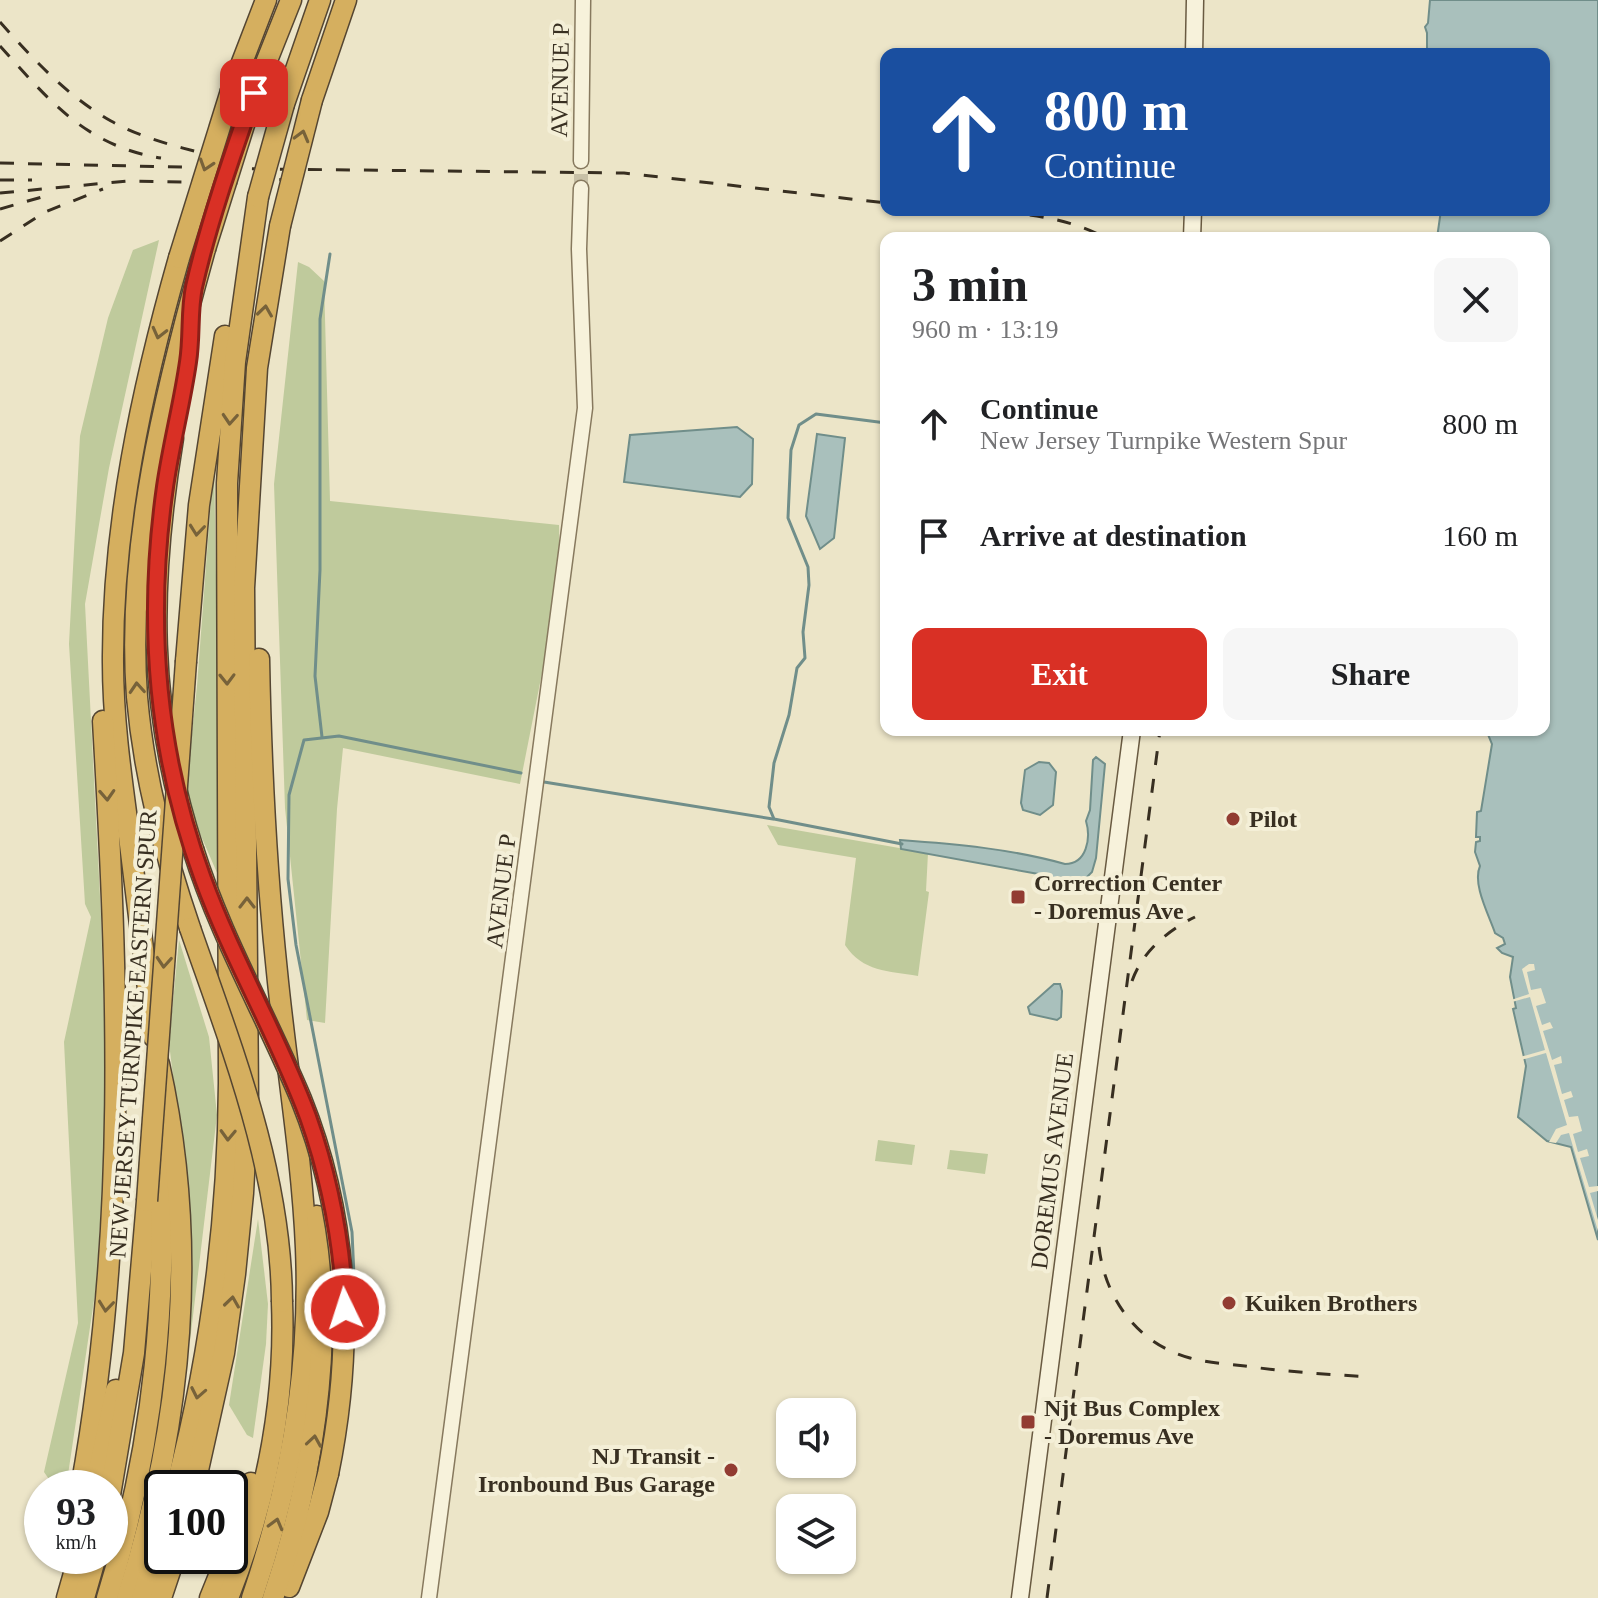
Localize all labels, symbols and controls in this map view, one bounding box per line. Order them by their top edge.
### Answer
street label: AVENUE P [546,22,574,138]
pin [220,59,288,127]
icon: arrive [232,71,276,115]
icon: ahead [912,80,1016,184]
text: 800 m [1044,80,1189,142]
one-way arrow [293,129,309,143]
text: Continue [1044,146,1176,186]
one-way arrow [200,158,216,172]
text: 3 min [912,258,1028,311]
button: close [1434,258,1518,342]
one-way arrow [256,304,273,318]
text: 960 m · 13:19 [912,315,1059,344]
one-way arrow [151,326,168,340]
text: Continue [980,392,1098,425]
icon: ahead [912,402,956,446]
text: 800 m [1442,407,1518,440]
one-way arrow [222,413,239,426]
text: New Jersey Turnpike Western Spur [980,426,1347,455]
icon: arrive [912,514,956,558]
text: Arrive at destination [980,519,1247,552]
text: 160 m [1442,519,1518,552]
one-way arrow [188,524,205,537]
button: Exit [912,628,1207,720]
button: Share [1223,628,1518,720]
one-way arrow [218,673,236,686]
one-way arrow [129,681,146,694]
one-way arrow [98,789,115,802]
place label: Pilot [1249,806,1297,832]
street label: NEW JERSEY TURNPIKE EASTERN SPUR [104,809,162,1259]
marker: Pilot [1224,810,1242,828]
street label: AVENUE P [481,832,521,950]
place label: Correction Center - Doremus Ave [1034,870,1222,924]
marker: Correction Center - Doremus Ave [1009,888,1027,906]
one-way arrow [238,896,256,909]
one-way arrow [156,956,173,969]
street label: DOREMUS AVENUE [1026,1051,1078,1271]
one-way arrow [220,1129,237,1142]
position arrow [303,1267,387,1351]
place label: Kuiken Brothers [1245,1290,1417,1316]
marker: Kuiken Brothers [1220,1294,1238,1312]
one-way arrow [223,1295,240,1309]
one-way arrow [98,1300,115,1313]
one-way arrow [190,1385,207,1399]
place label: Njt Bus Complex - Doremus Ave [1044,1395,1220,1449]
map controls [776,1398,856,1574]
button: sound [776,1398,856,1478]
marker: Njt Bus Complex - Doremus Ave [1019,1413,1037,1431]
one-way arrow [304,1435,321,1448]
place label: NJ Transit - Ironbound Bus Garage [478,1443,715,1497]
marker: NJ Transit - Ironbound Bus Garage [722,1461,740,1479]
speed limit sign: 100 [144,1470,248,1574]
text: 93 [56,1489,96,1534]
button: layers [776,1494,856,1574]
one-way arrow [266,1517,283,1531]
text: km/h [55,1531,97,1553]

